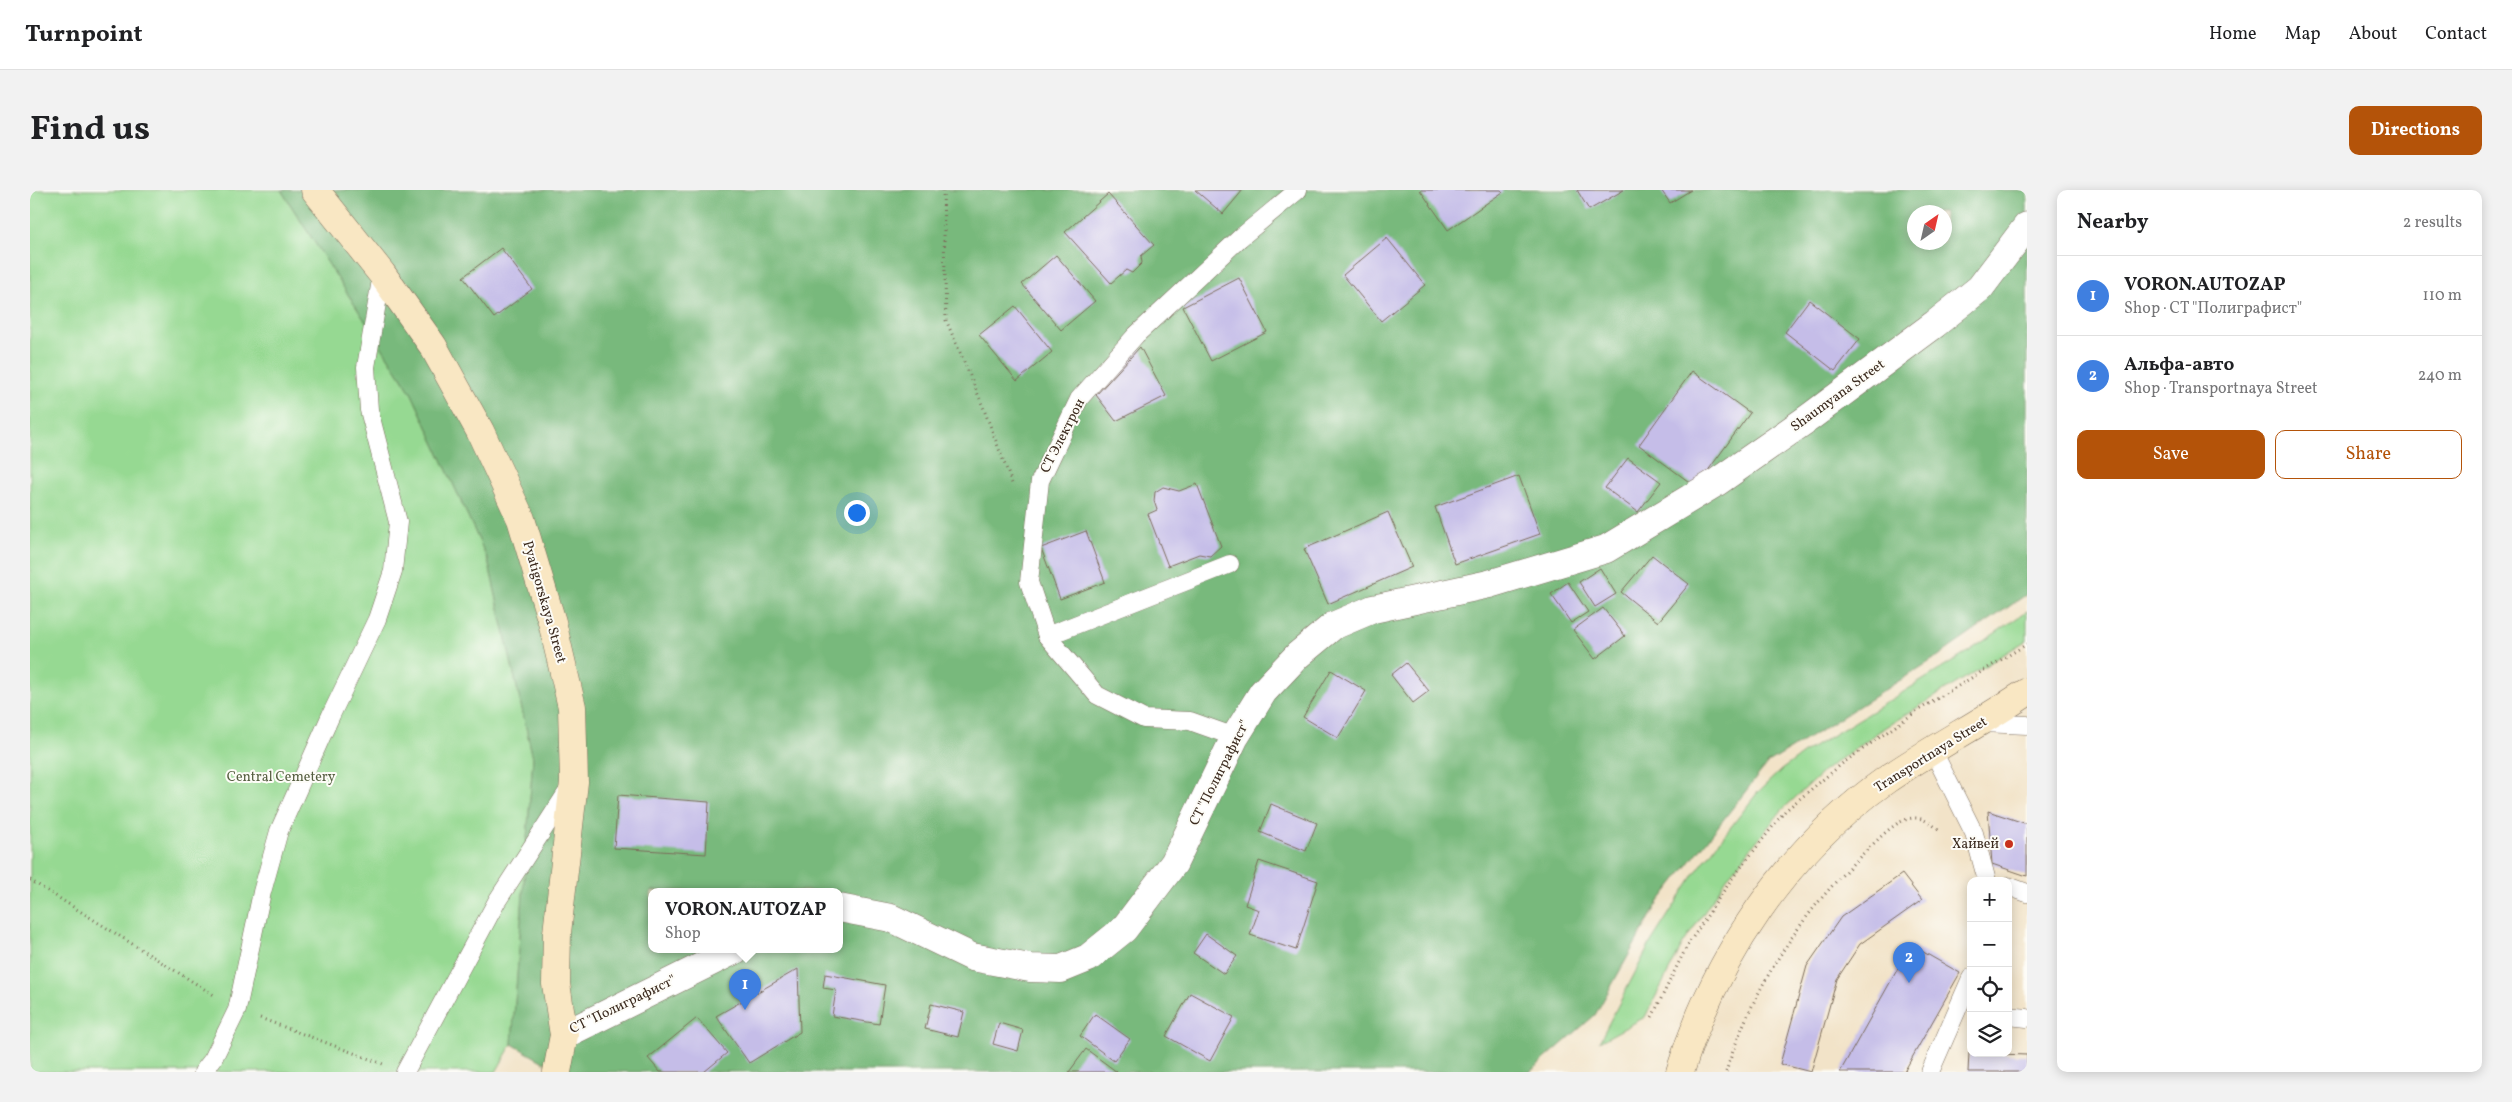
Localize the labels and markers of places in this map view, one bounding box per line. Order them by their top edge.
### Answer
place label: Хайвей [1952,835,1999,854]
marker: Хайвей [2003,838,2015,850]
pin: 2 [1893,942,1925,983]
pin: 1 [729,969,761,1010]

